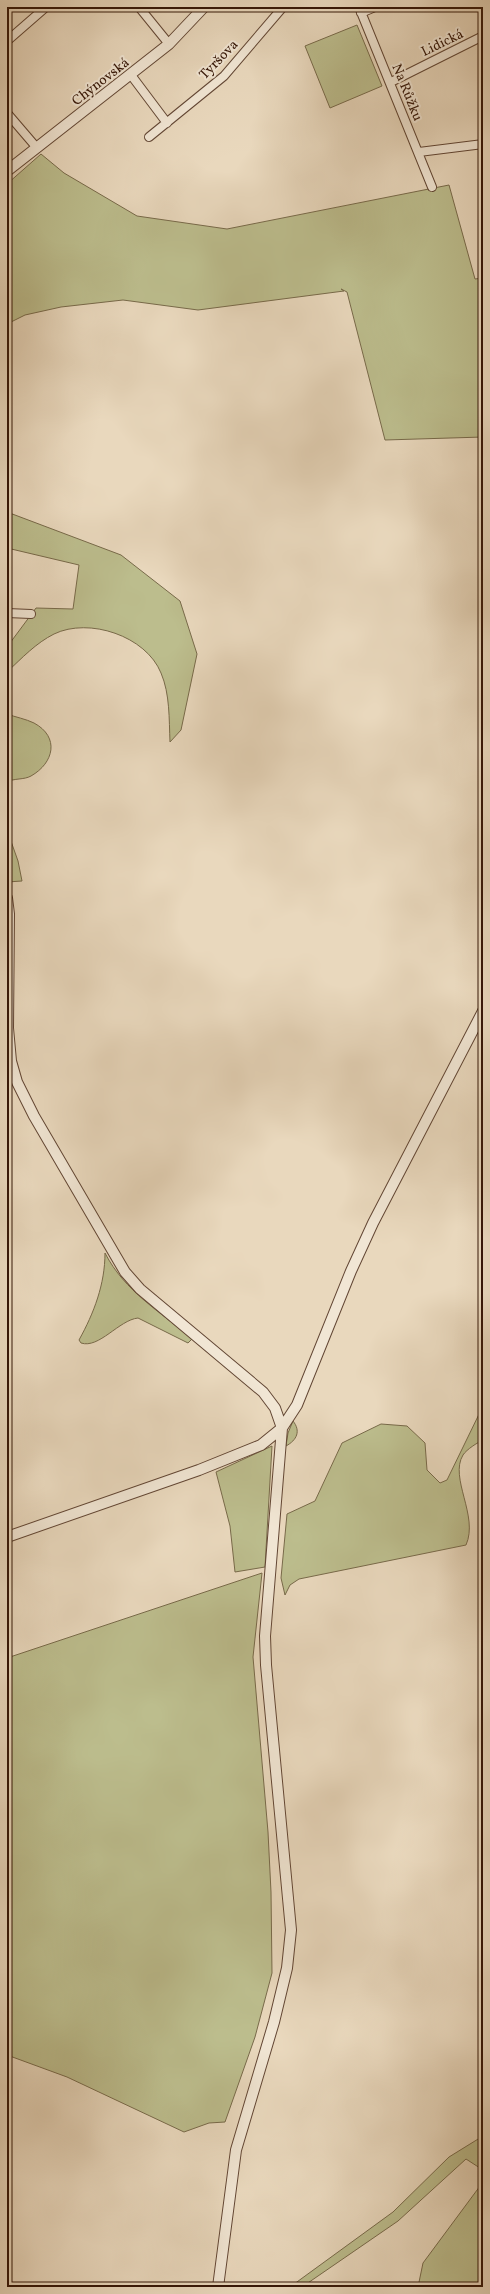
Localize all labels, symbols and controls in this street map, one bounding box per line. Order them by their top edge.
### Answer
street label: Lidická [418,25,467,62]
street label: Tyršova [195,36,243,84]
street label: Chýnovská [68,54,134,111]
street label: Na Růžku [387,61,427,124]

